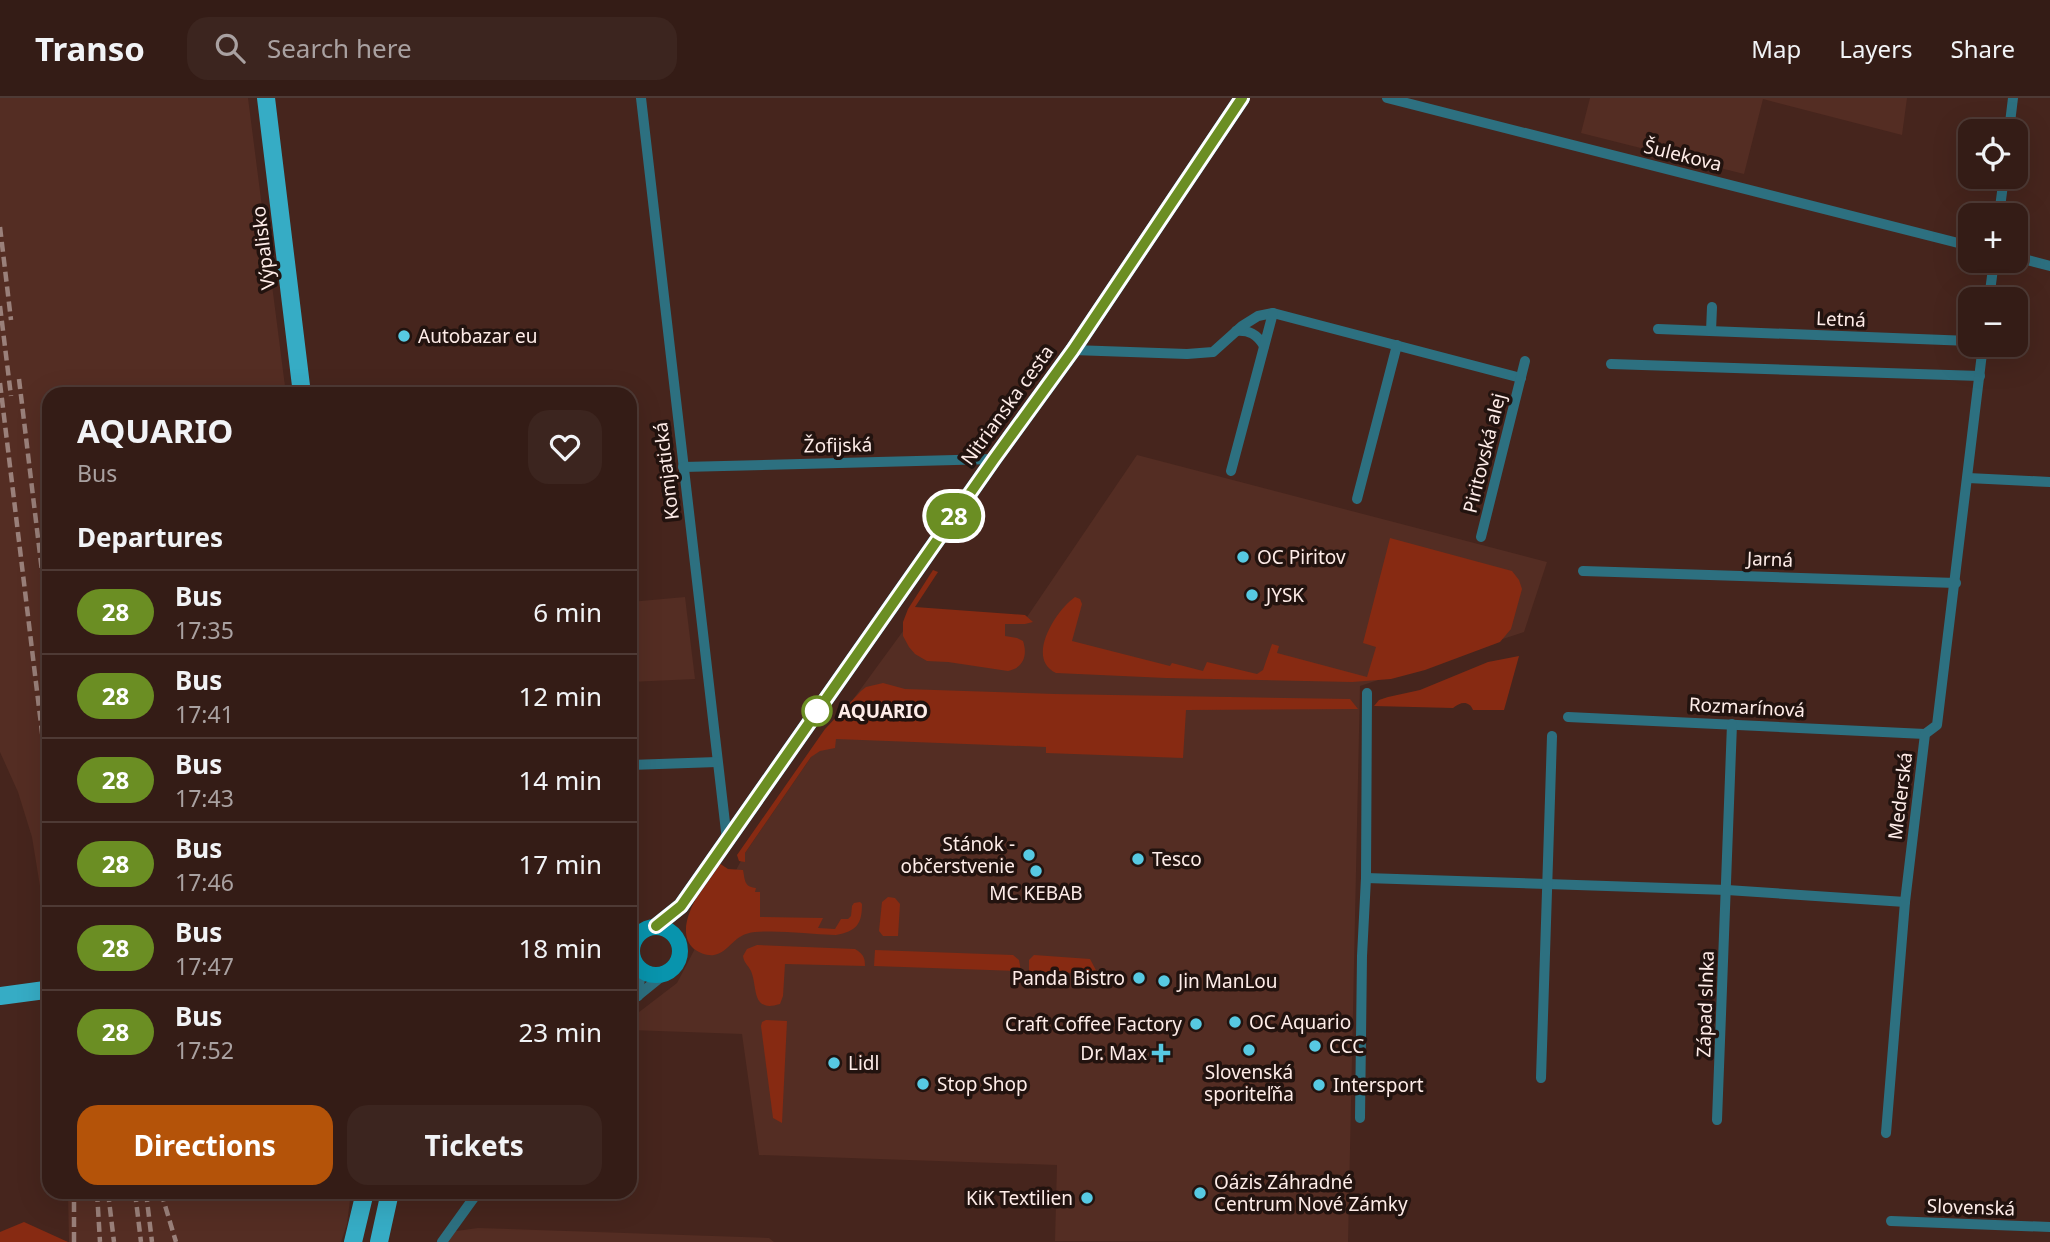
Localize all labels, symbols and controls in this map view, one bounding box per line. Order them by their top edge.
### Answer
search box [187,17,677,80]
text: Transo [35,26,145,71]
icon: search [211,29,249,67]
text: Search here [267,30,412,66]
text: Map [1751,32,1801,65]
text: Layers [1839,32,1913,65]
text: Share [1951,32,2015,65]
map controls [1958,119,2028,357]
button: locate [1958,119,2028,189]
street label: Šulekova [1641,133,1725,177]
button: + [1958,203,2028,273]
street label: Výpalisko [245,205,281,291]
button: − [1958,287,2028,357]
street label: Letná [1816,305,1866,333]
place label: Autobazar eu [418,323,537,349]
marker: Autobazar eu [396,328,412,344]
street label: Nitrianska cesta [955,340,1059,470]
street label: Piritovská alej [1457,390,1511,516]
text: AQUARIO [77,408,233,453]
button: heart [528,410,602,484]
street label: Komjatická [647,421,685,521]
street label: Žofijská [803,431,873,459]
text: Bus [77,457,117,489]
line badge: 28 [922,493,986,539]
text: 28 [940,499,968,532]
text: Departures [77,519,223,555]
place label: OC Piritov [1257,544,1346,570]
street label: Jarná [1745,545,1793,573]
marker: OC Piritov [1235,549,1251,565]
text: Bus [175,578,222,614]
place label: JYSK [1264,582,1304,608]
marker: JYSK [1244,587,1260,603]
text: 6 min [533,594,602,630]
text: 28 [102,595,129,628]
text: 17:35 [175,614,234,646]
text: Bus [175,662,222,698]
text: 12 min [518,678,602,714]
text: 28 [102,679,129,712]
street label: Rozmarínová [1688,691,1806,723]
marker: AQUARIO [802,696,832,726]
text: 17:41 [175,698,234,730]
place label: AQUARIO [838,698,928,724]
text: Bus [175,746,222,782]
street label: Mederská [1882,751,1918,841]
text: 14 min [518,762,602,798]
text: 28 [102,763,129,796]
text: 17:43 [175,782,234,814]
text: Bus [175,830,222,866]
place label: Stánok - občerstvenie [900,831,1015,879]
text: 17 min [518,846,602,882]
place label: Tesco [1152,846,1202,872]
text: 28 [102,847,129,880]
marker: Stánok - občerstvenie [1021,847,1037,863]
marker: Tesco [1130,851,1146,867]
marker: MC KEBAB [1028,863,1044,879]
text: 17:46 [175,866,234,898]
place label: MC KEBAB [989,880,1083,906]
text: Bus [175,914,222,950]
text: 18 min [518,930,602,966]
text: 28 [102,931,129,964]
text: 17:47 [175,950,234,982]
street label: Západ slnka [1690,950,1720,1058]
place label: Panda Bistro [1012,965,1125,991]
place label: Jin ManLou [1176,968,1278,994]
marker: Panda Bistro [1131,970,1147,986]
marker: Jin ManLou [1156,973,1172,989]
text: Bus [175,998,222,1034]
place label: OC Aquario [1249,1009,1351,1035]
place label: Craft Coffee Factory [1005,1011,1182,1037]
text: 23 min [518,1014,602,1050]
marker: OC Aquario [1227,1014,1243,1030]
text: 28 [102,1015,129,1048]
marker: Craft Coffee Factory [1188,1016,1204,1032]
place label: CCC [1329,1033,1364,1059]
text: 17:52 [175,1034,234,1066]
marker: CCC [1307,1038,1323,1054]
place label: Dr. Max [1080,1040,1147,1066]
marker: Slovenská sporiteľňa [1241,1042,1257,1058]
marker: Dr. Max [1153,1045,1169,1061]
place label: Lidl [848,1050,879,1076]
marker: Lidl [826,1055,842,1071]
place label: Slovenská sporiteľňa [1204,1059,1294,1107]
place label: Stop Shop [937,1071,1028,1097]
place label: Intersport [1333,1072,1424,1098]
marker: Stop Shop [915,1076,931,1092]
marker: Intersport [1311,1077,1327,1093]
button: Directions [77,1105,333,1185]
button: Tickets [347,1105,602,1185]
place label: Oázis Záhradné Centrum Nové Zámky [1214,1169,1408,1217]
place label: KiK Textilien [966,1185,1073,1211]
marker: Oázis Záhradné Centrum Nové Zámky [1192,1185,1208,1201]
marker: KiK Textilien [1079,1190,1095,1206]
street label: Slovenská [1926,1192,2016,1222]

